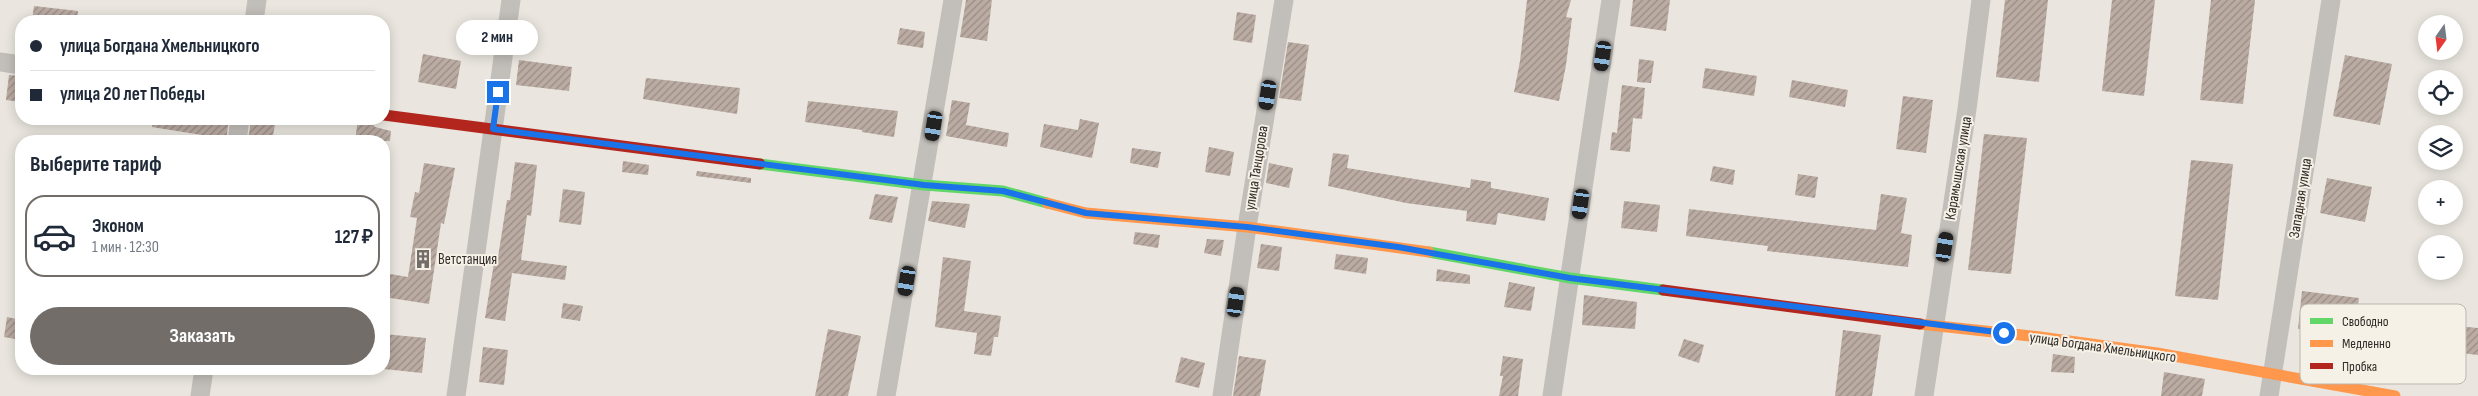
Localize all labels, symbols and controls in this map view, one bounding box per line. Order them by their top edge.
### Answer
north arrow [2418,15,2462,60]
map controls [2418,15,2463,280]
callout: 2 мин [457,19,539,54]
text: 2 мин [481,28,513,47]
text: улица Богдана Хмельницкого [60,35,260,58]
car [1593,40,1612,72]
button: locate [2418,70,2463,115]
car [1258,79,1277,111]
route end [487,81,509,103]
text: улица 20 лет Победы [60,83,205,106]
car [924,110,943,142]
street label: Карамышская улица [1941,115,1976,221]
street label: улица Танцорова [1240,124,1273,212]
button: layers [2418,125,2463,170]
text: Выберите тариф [30,151,162,178]
street label: Западная улица [2285,157,2316,239]
button: + [2418,180,2463,225]
car [1571,188,1590,220]
icon: car [32,214,77,259]
text: Эконом [92,215,144,238]
text: 127 ₽ [335,226,373,249]
car [1935,231,1954,263]
button: − [2418,235,2463,280]
text: 1 мин · 12:30 [92,238,159,257]
building icon: Ветстанция [412,248,434,270]
place label: Ветстанция [438,250,497,269]
car [897,265,916,297]
car [1226,286,1245,318]
legend [2300,304,2466,384]
button: Заказать [30,307,375,365]
text: Свободно [2342,313,2389,330]
route start [1993,322,2015,344]
street label: улица Богдана Хмельницкого [2028,328,2177,367]
text: Медленно [2342,335,2391,352]
text: Пробка [2342,358,2377,375]

